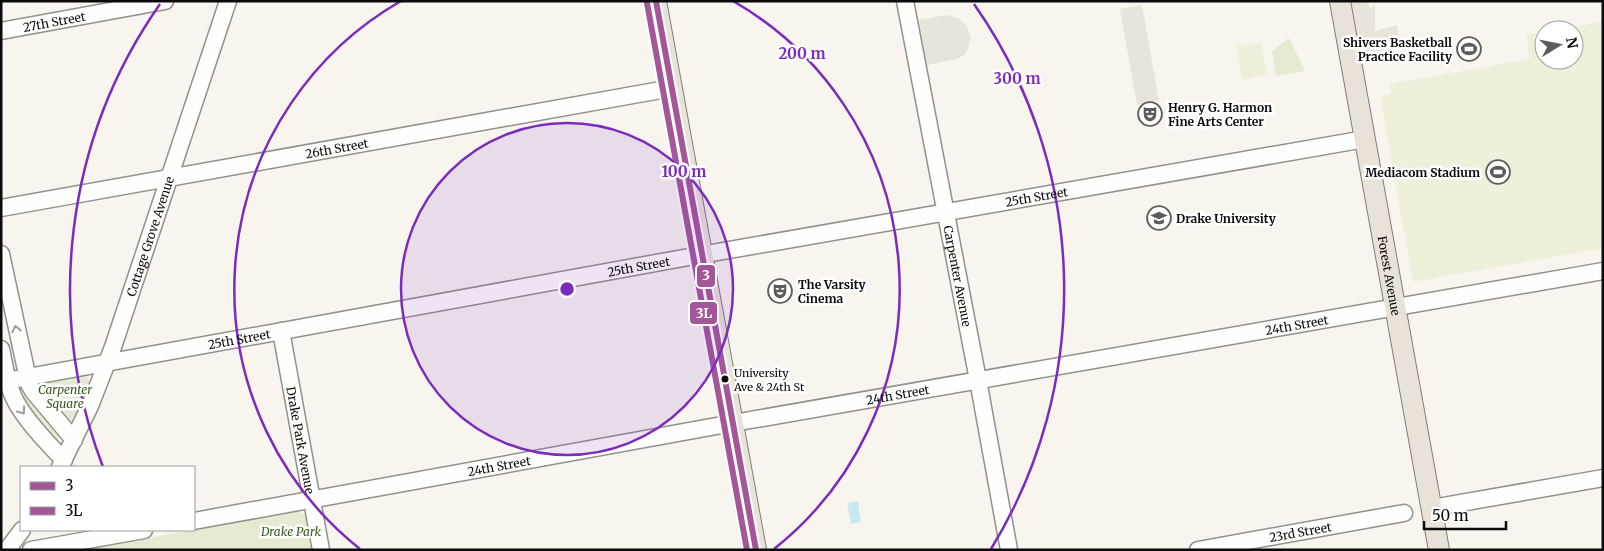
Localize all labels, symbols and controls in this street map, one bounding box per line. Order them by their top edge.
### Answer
street label: 27th Street [22,8,87,34]
north arrow [1534,20,1584,70]
place label: Shivers Basketball Practice Facility [1343,35,1453,64]
sports icon: Shivers Basketball Practice Facility [1456,36,1482,62]
text: N [1562,36,1582,50]
text: 200 m [778,44,826,63]
text: 300 m [993,69,1041,88]
place label: Henry G. Harmon Fine Arts Center [1168,100,1272,129]
theatre icon: Henry G. Harmon Fine Arts Center [1137,101,1163,127]
street label: 26th Street [304,135,370,161]
sports icon: Mediacom Stadium [1485,159,1511,185]
text: 100 m [662,162,706,181]
place label: Mediacom Stadium [1365,165,1480,180]
street label: Cottage Grove Avenue [123,174,177,298]
street label: 25th Street [1004,183,1069,209]
school or university icon: Drake University [1146,205,1172,231]
place label: Drake University [1176,211,1277,226]
street label: Carpenter Avenue [941,224,975,328]
street label: Forest Avenue [1375,234,1404,317]
street label: 25th Street [606,253,671,279]
line badge: 3 [696,264,716,288]
text: 3 [702,266,710,284]
place label: The Varsity Cinema [798,277,867,306]
theatre icon: The Varsity Cinema [767,278,793,304]
centre of rings [558,280,576,298]
line badge: 3L [689,301,718,325]
text: 3L [696,304,712,322]
street label: 24th Street [1264,312,1330,337]
one-way arrow [12,325,22,333]
street label: 25th Street [207,326,272,352]
place label: University Ave & 24th St [733,366,805,394]
marker: University Ave & 24th St [720,374,730,384]
street label: 24th Street [865,381,931,407]
park label: Carpenter Square [38,382,93,411]
street label: Drake Park Avenue [284,385,318,495]
one-way arrow [16,405,25,415]
street label: 24th Street [466,452,532,479]
legend [20,466,195,531]
text: 3 [65,476,74,495]
scale bar [1424,498,1506,530]
text: 3L [65,501,83,520]
text: 50 m [1432,506,1469,525]
street label: 23rd Street [1268,519,1333,545]
park label: Drake Park [260,524,322,539]

